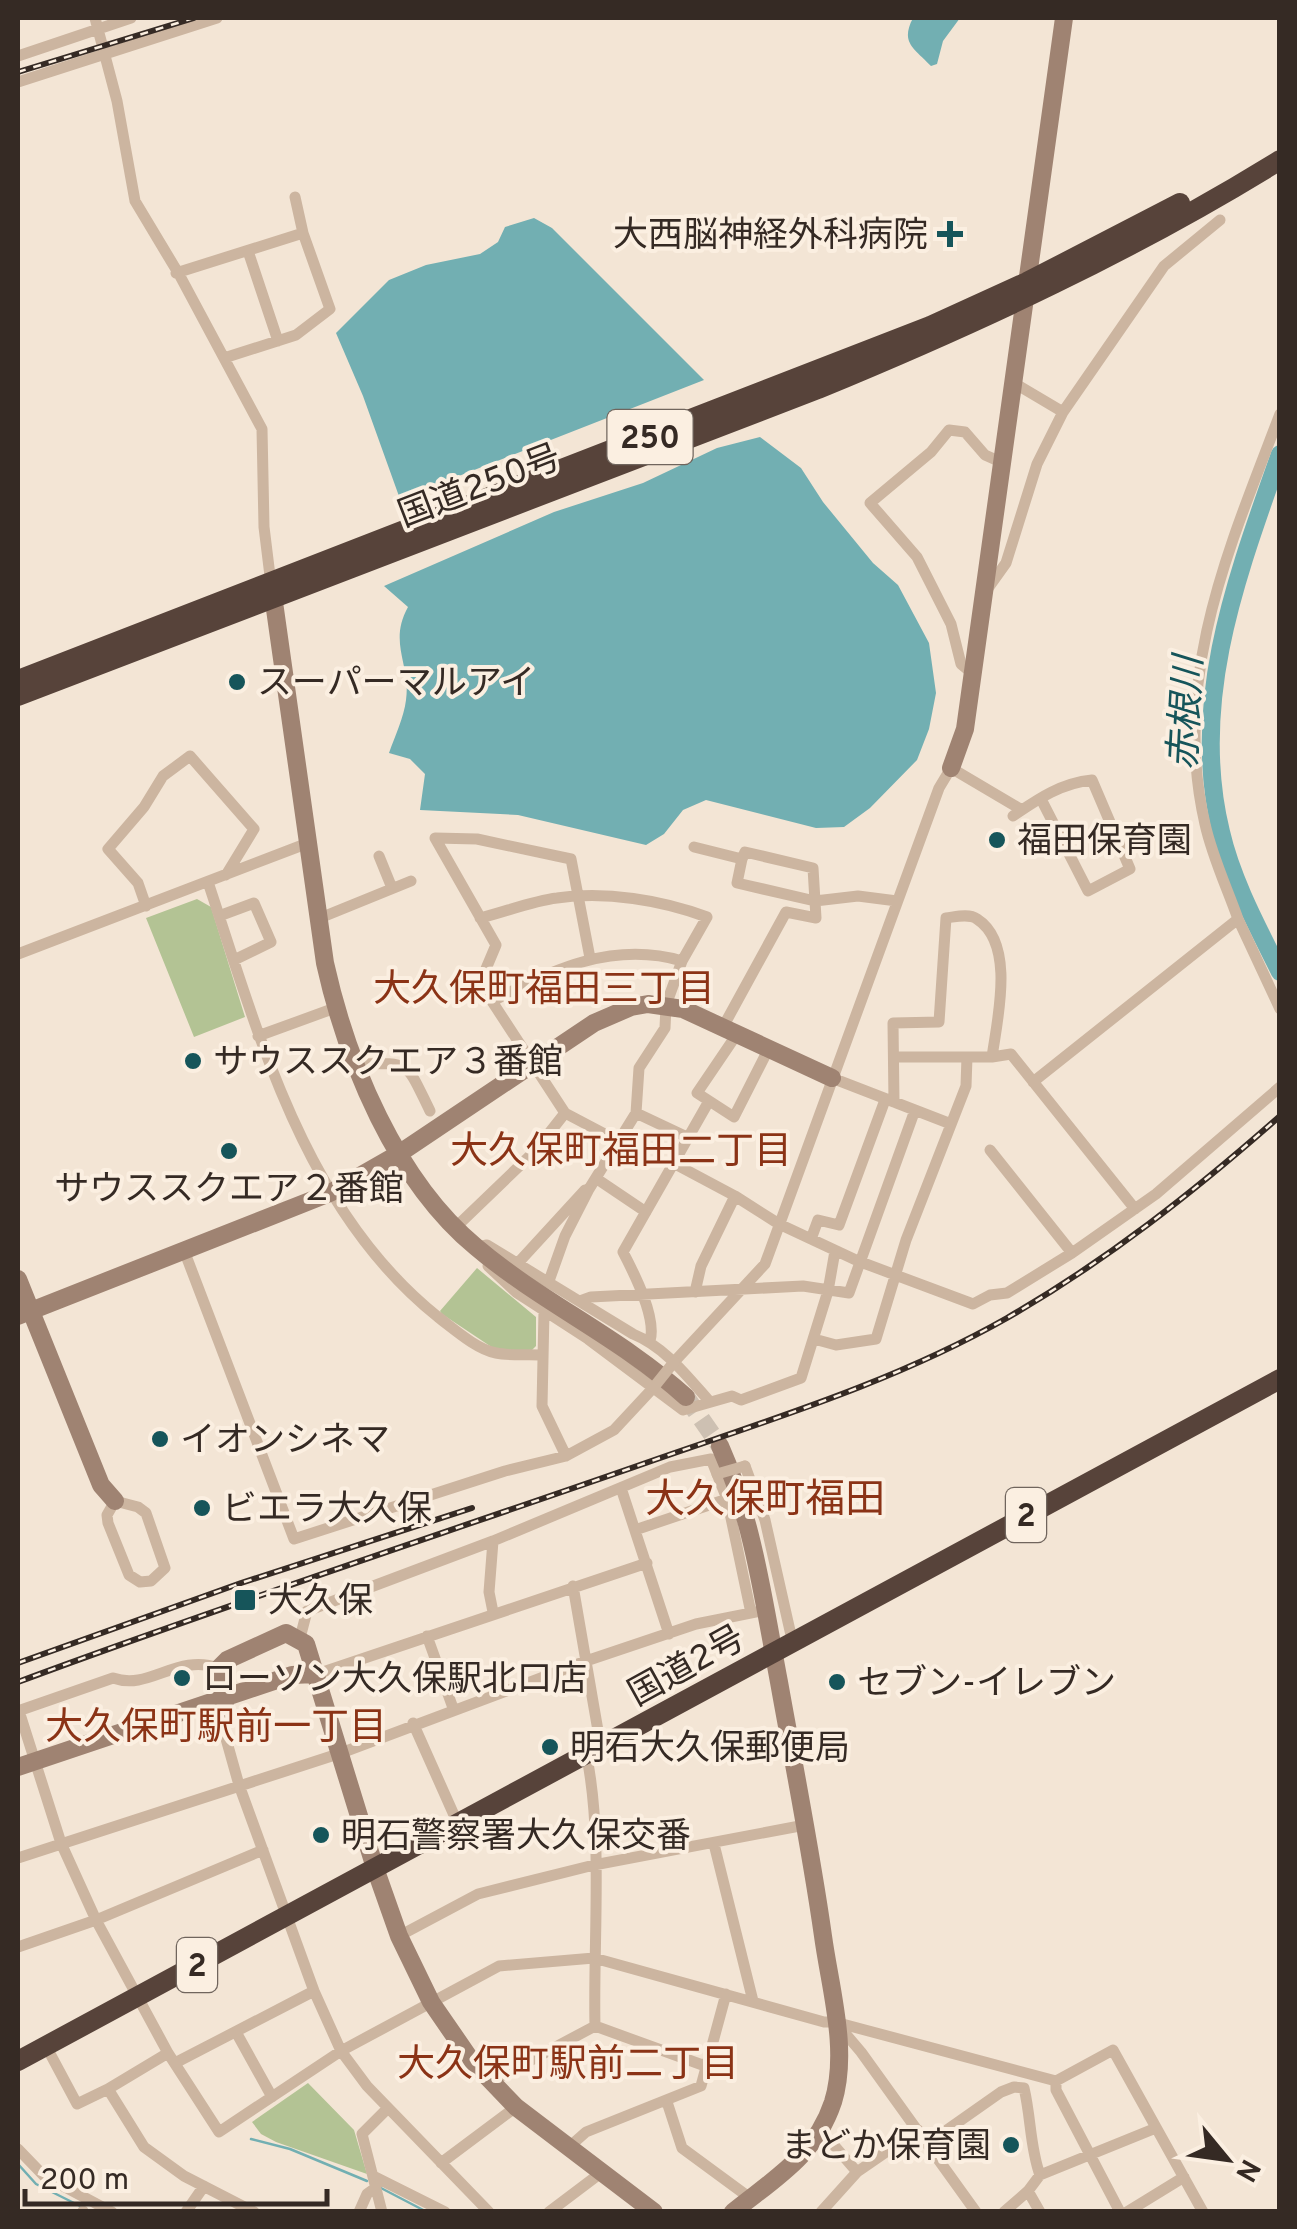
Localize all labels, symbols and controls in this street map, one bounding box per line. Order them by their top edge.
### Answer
place label: 大西脳神経外科病院 [613,215,928,259]
marker: 大西脳神経外科病院 [937,221,963,247]
road number: 250 [608,410,692,464]
street label: 国道250号 [393,437,568,539]
water label: 赤根川 [1161,651,1216,771]
place label: スーパーマルアイ [257,663,535,707]
marker: スーパーマルアイ [226,671,248,693]
place label: 福田保育園 [1017,821,1192,865]
marker: 福田保育園 [986,829,1008,851]
district label: 大久保町福田三丁目 [373,967,715,1016]
place label: サウススクエア３番館 [213,1042,563,1086]
marker: サウススクエア３番館 [182,1050,204,1072]
district label: 大久保町福田二丁目 [450,1129,792,1178]
marker: サウススクエア２番館 [218,1140,240,1162]
place label: サウススクエア２番館 [54,1169,404,1213]
place label: イオンシネマ [180,1420,390,1464]
marker: イオンシネマ [149,1428,171,1450]
district label: 大久保町福田 [645,1477,885,1527]
road number: 2 [1006,1488,1046,1542]
place label: ビエラ大久保 [222,1489,432,1533]
marker: ビエラ大久保 [191,1497,213,1519]
place label: 大久保 [268,1581,373,1625]
marker: 大久保 [232,1587,258,1613]
street label: 国道2号 [622,1618,753,1718]
place label: ローソン大久保駅北口店 [202,1659,587,1703]
place label: セブン-イレブン [857,1663,1116,1707]
marker: ローソン大久保駅北口店 [171,1667,193,1689]
marker: セブン-イレブン [826,1671,848,1693]
district label: 大久保町駅前一丁目 [45,1705,387,1754]
place label: 明石大久保郵便局 [570,1728,850,1772]
marker: 明石大久保郵便局 [539,1736,561,1758]
place label: 明石警察署大久保交番 [341,1816,691,1860]
marker: 明石警察署大久保交番 [310,1824,332,1846]
road number: 2 [177,1938,217,1992]
district label: 大久保町駅前二丁目 [397,2042,739,2091]
north arrow [1177,2109,1277,2209]
place label: まどか保育園 [781,2126,991,2170]
marker: まどか保育園 [1000,2134,1022,2156]
scale bar [25,2144,328,2206]
text: N [1226,2152,1267,2187]
text: 200 m [40,2163,129,2200]

